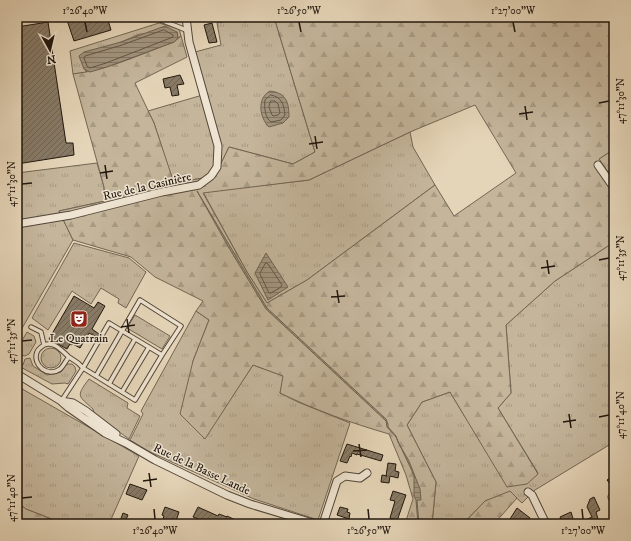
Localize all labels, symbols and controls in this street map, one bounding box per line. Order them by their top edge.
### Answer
text: 1°26'40"W [63,5,108,17]
text: 1°26'50"W [277,5,322,17]
text: 1°27'00"W [491,5,536,17]
north arrow [30,30,70,70]
text: N [46,51,57,66]
text: 47°11'30"N [615,78,627,124]
text: 47°11'30"N [6,161,18,207]
street label: Rue de la Casinière [102,169,193,204]
text: 47°11'35"N [615,235,627,281]
theatre icon: Le Quatrain [69,309,89,329]
text: 47°11'35"N [6,318,18,364]
place label: Le Quatrain [50,331,109,346]
text: 47°11'40"N [615,391,627,439]
street label: Rue de la Basse Lande [151,440,253,499]
text: 47°11'40"N [6,474,18,522]
text: 1°26'40"W [133,525,178,537]
text: 1°26'50"W [347,525,392,537]
text: 1°27'00"W [561,525,606,537]

